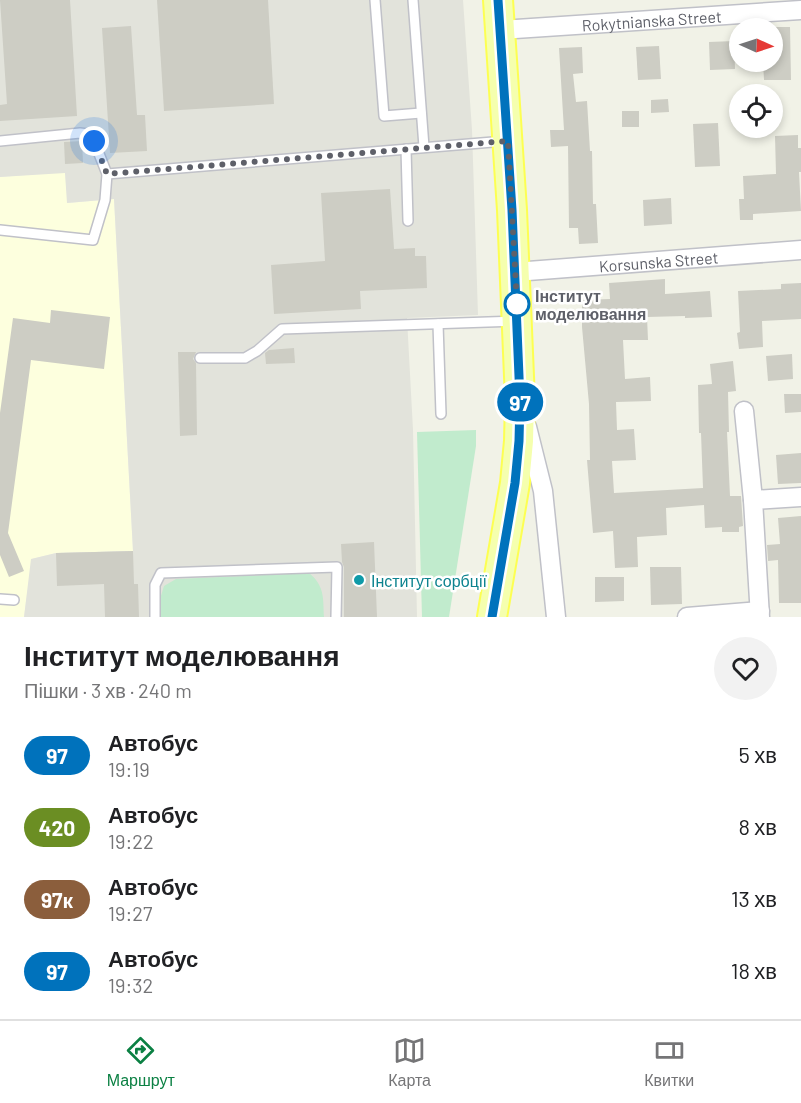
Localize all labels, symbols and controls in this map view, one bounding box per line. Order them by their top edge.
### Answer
street label: Rokytnianska Street [581,6,722,34]
north arrow [729,18,783,72]
map controls [729,18,783,138]
button: locate [729,84,783,138]
your location [79,126,109,156]
street label: Korsunska Street [598,247,719,275]
place label: Інститут моделювання [535,286,646,323]
marker: Інститут моделювання [504,291,530,317]
line badge: 97 [493,382,547,422]
text: 97 [509,390,531,415]
place label: Інститут сорбції [371,571,487,590]
marker: Інститут сорбції [352,573,366,587]
button: heart [714,637,777,700]
text: Інститут моделювання [24,638,340,672]
text: Пішки · 3 хв · 240 m [24,678,192,702]
text: Автобус [108,729,198,755]
text: 5 хв [739,741,777,767]
text: 97 [46,743,68,768]
text: 19:19 [108,757,150,781]
text: Автобус [108,801,198,827]
text: 8 хв [738,813,777,839]
text: 420 [39,815,75,840]
text: 19:22 [108,829,154,853]
text: Автобус [108,873,198,899]
text: 13 хв [731,885,777,911]
text: 97к [41,887,73,912]
text: 19:27 [108,901,152,925]
text: Автобус [108,945,198,971]
text: 18 хв [731,957,777,983]
text: 97 [46,959,68,984]
text: 19:32 [108,973,153,997]
tab: Маршрут [107,1034,175,1090]
tab: Карта [388,1034,431,1090]
tab: Квитки [644,1034,694,1090]

